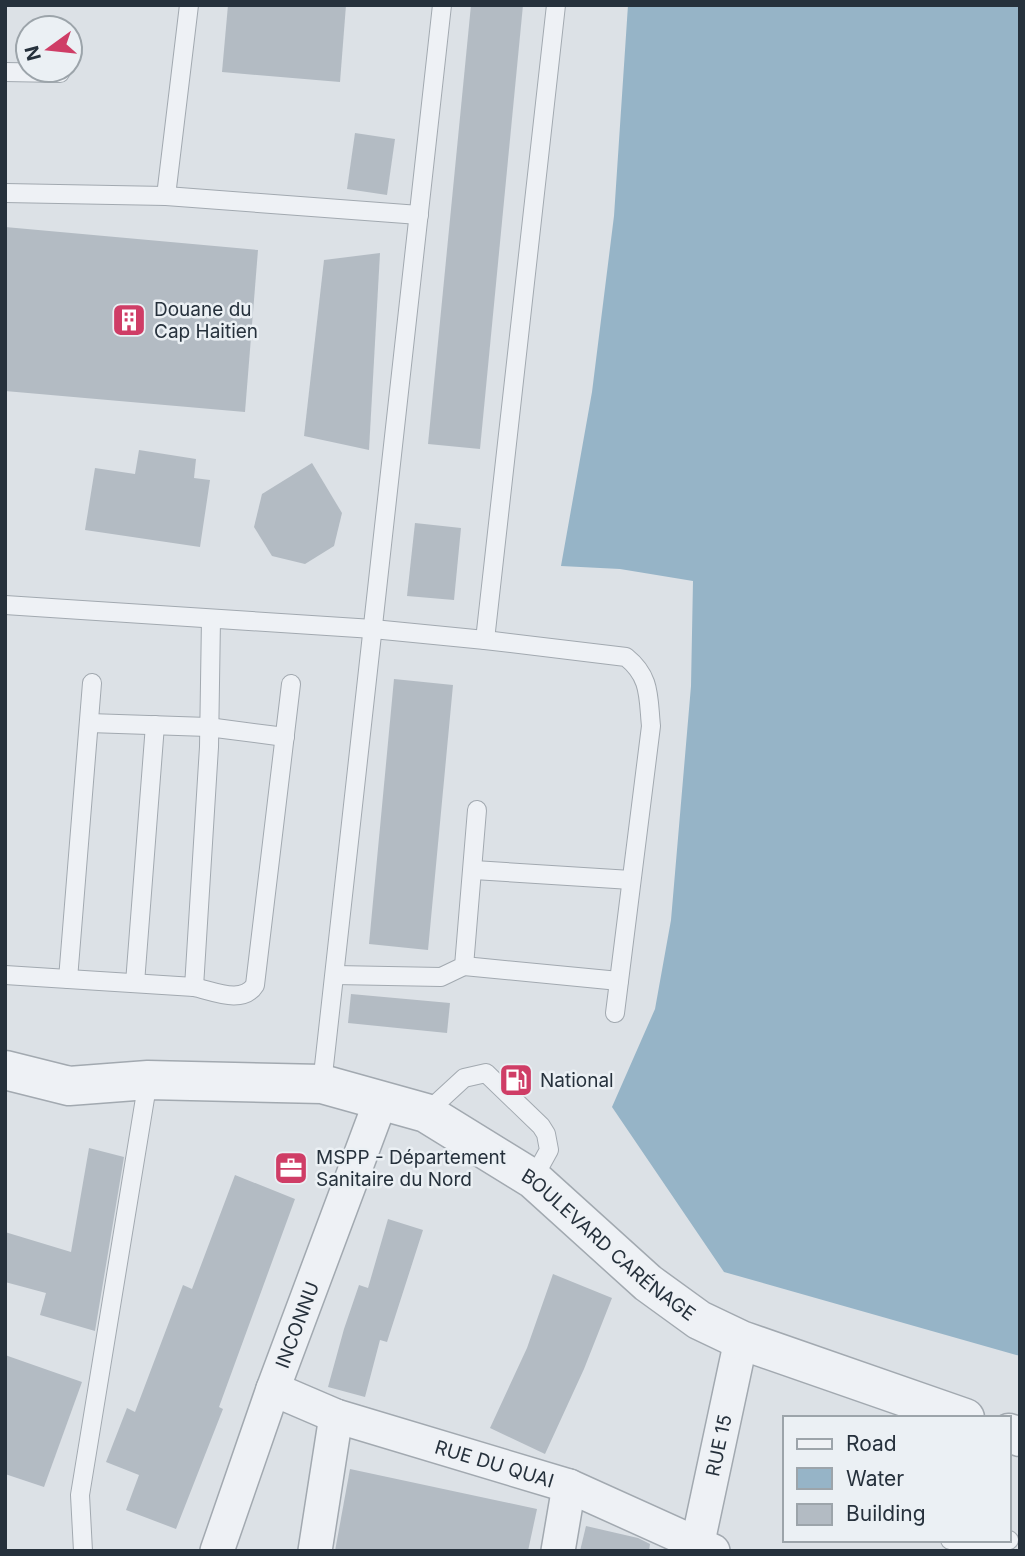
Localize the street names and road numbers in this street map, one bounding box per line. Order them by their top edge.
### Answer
street label: BOULEVARD CARÉNAGE [517,1164,700,1326]
street label: INCONNU [271,1278,324,1371]
street label: RUE 15 [701,1413,737,1478]
street label: RUE DU QUAI [432,1435,556,1493]

